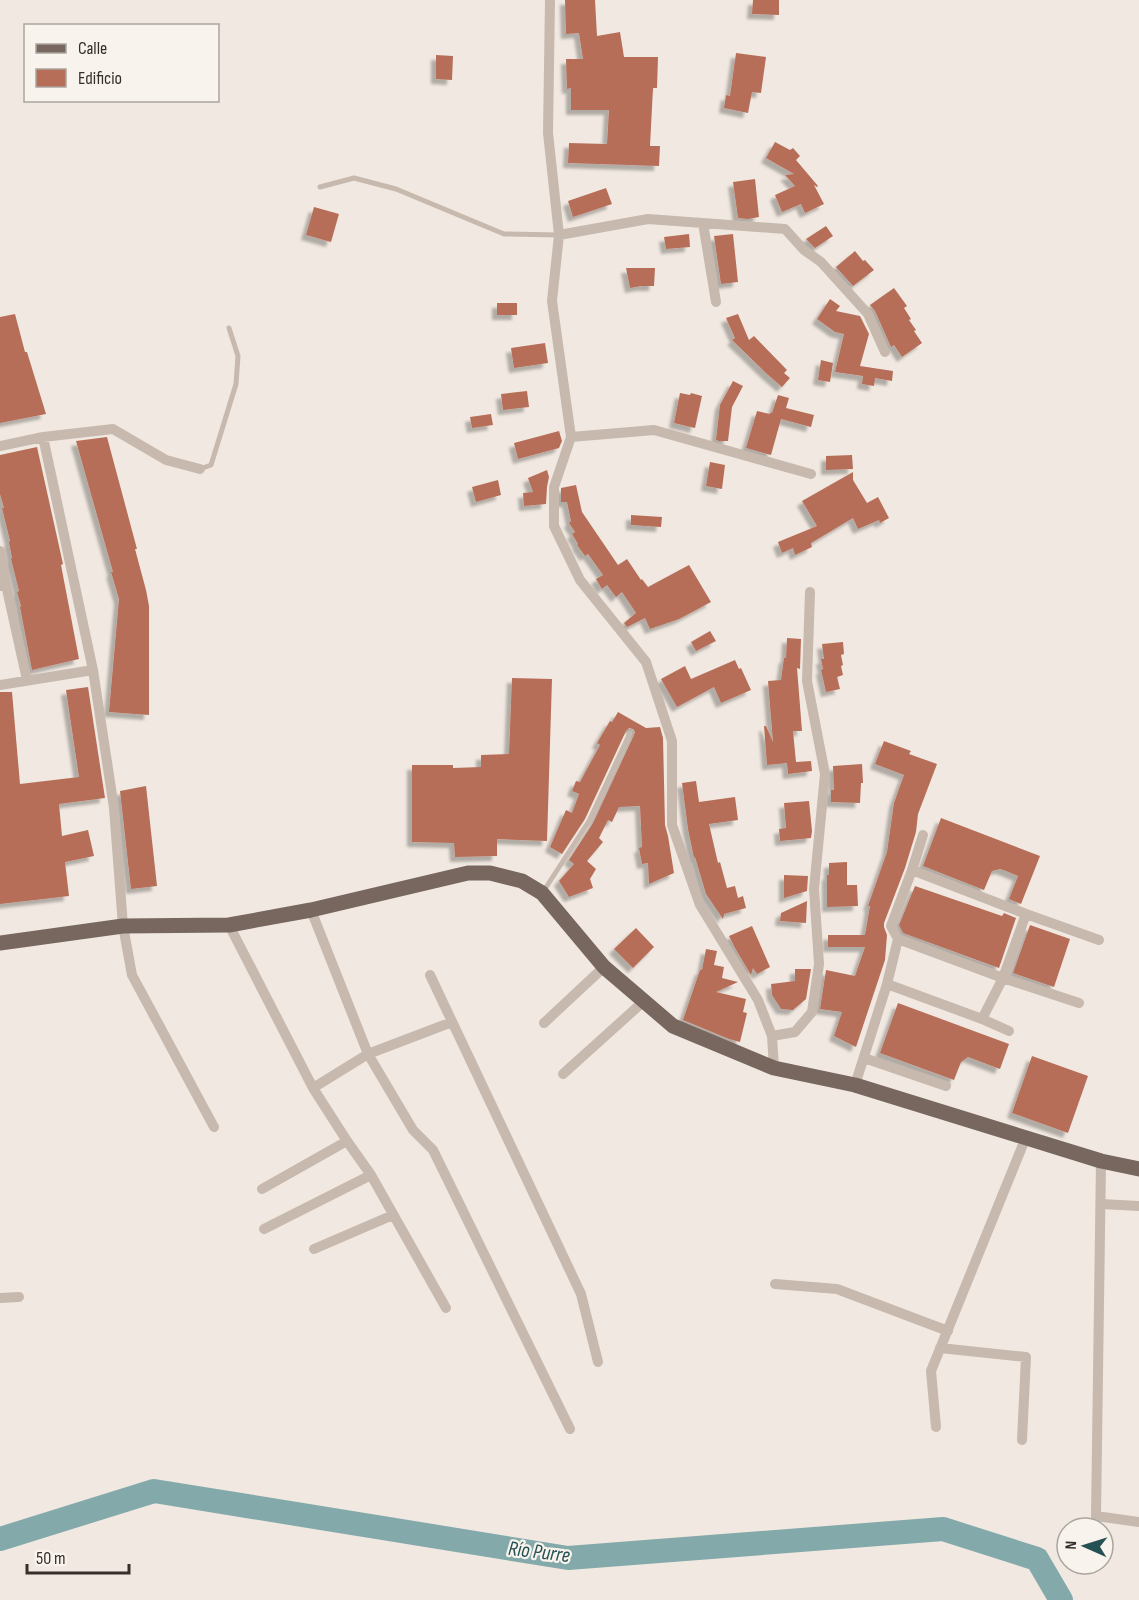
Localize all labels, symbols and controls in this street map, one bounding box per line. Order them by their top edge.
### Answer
legend [24,24,219,102]
text: Calle [78,38,107,59]
text: Edificio [78,68,122,89]
north arrow [1055,1516,1115,1576]
water label: Río Purre [507,1536,571,1568]
scale bar [27,1537,129,1575]
text: N [1062,1541,1081,1550]
text: 50 m [36,1548,66,1569]

